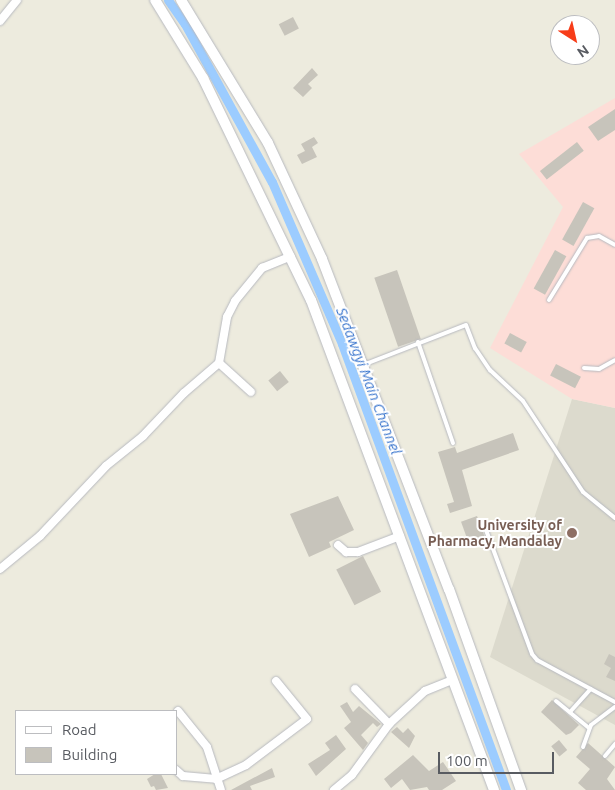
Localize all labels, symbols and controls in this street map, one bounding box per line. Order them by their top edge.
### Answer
north arrow [550,15,600,65]
text: N [574,42,592,61]
water label: Sedawgyi Main Channel [333,305,405,457]
place label: University of Pharmacy, Mandalay [428,517,562,550]
marker: University of Pharmacy, Mandalay [566,527,578,539]
legend [15,710,178,775]
text: Road [62,721,97,738]
scale bar [440,742,556,774]
text: Building [62,746,117,763]
text: 100 m [446,752,488,769]

